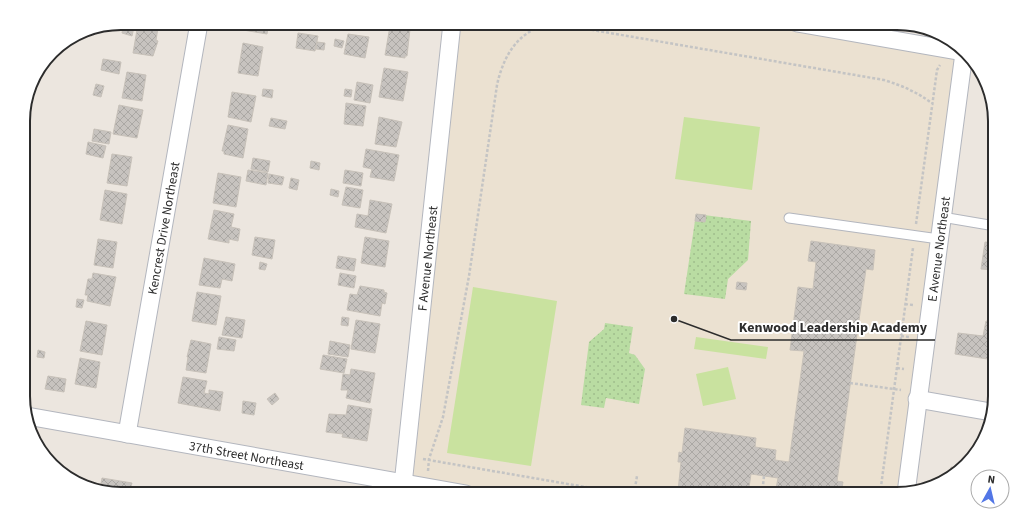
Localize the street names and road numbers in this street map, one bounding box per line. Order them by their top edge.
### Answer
street label: Kencrest Drive Northeast [144,160,185,296]
street label: E Avenue Northeast [923,195,955,303]
street label: F Avenue Northeast [413,204,443,312]
street label: 37th Street Northeast [188,437,306,475]

